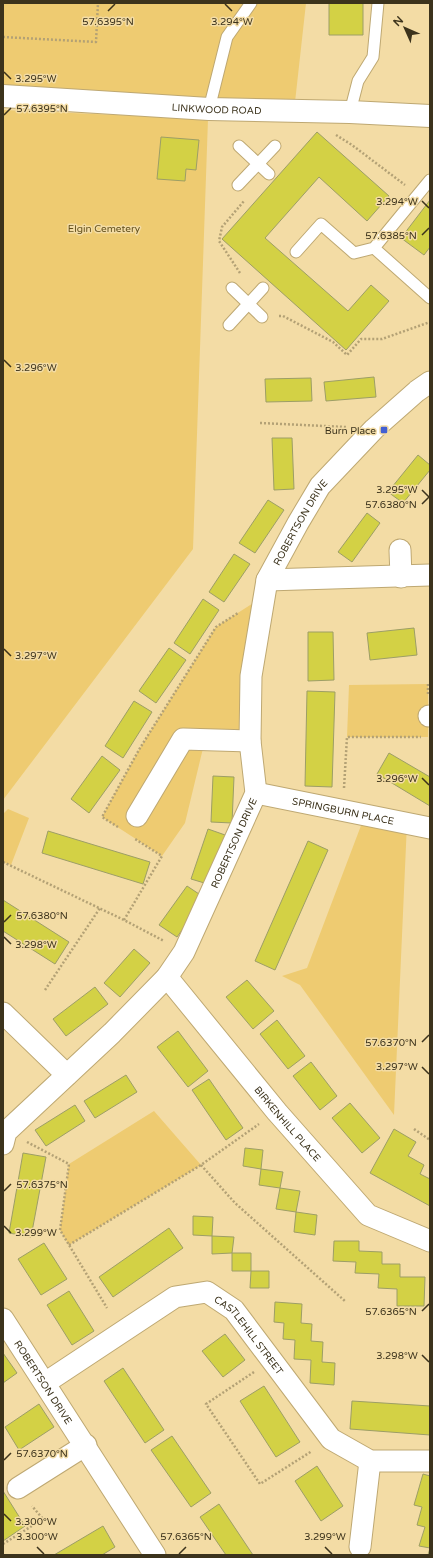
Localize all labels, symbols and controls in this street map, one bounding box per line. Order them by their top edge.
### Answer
north arrow [385,8,425,48]
text: N [391,14,406,29]
text: 57.6395°N [82,16,134,28]
text: 3.294°W [211,16,253,28]
text: 3.295°W [15,73,57,85]
street label: LINKWOOD ROAD [171,102,262,117]
text: 57.6395°N [16,103,68,115]
text: 3.294°W [376,196,418,208]
park label: Elgin Cemetery [68,223,141,235]
text: 57.6385°N [365,230,417,242]
text: 3.296°W [15,362,57,374]
place label: Burn Place [325,425,376,437]
marker: Burn Place [379,425,389,435]
street label: ROBERTSON DRIVE [271,477,330,568]
text: 3.295°W [376,484,418,496]
text: 57.6380°N [365,499,417,511]
text: 3.297°W [15,650,57,662]
text: 3.296°W [376,773,418,785]
street label: SPRINGBURN PLACE [291,795,395,828]
street label: ROBERTSON DRIVE [209,796,260,890]
text: 57.6380°N [16,910,68,922]
text: 3.298°W [15,939,57,951]
text: 57.6370°N [365,1037,417,1049]
text: 3.297°W [376,1061,418,1073]
street label: BIRKENHILL PLACE [251,1084,323,1164]
text: 57.6375°N [16,1179,68,1191]
text: 3.299°W [15,1227,57,1239]
street label: CASTLEHILL STREET [212,1294,285,1377]
text: 57.6365°N [365,1306,417,1318]
street label: ROBERTSON DRIVE [11,1338,74,1427]
text: 3.298°W [376,1350,418,1362]
text: 57.6370°N [16,1448,68,1460]
text: 3.300°W [15,1516,57,1528]
text: 3.300°W [16,1531,58,1543]
text: 57.6365°N [160,1531,212,1543]
text: 3.299°W [304,1531,346,1543]

